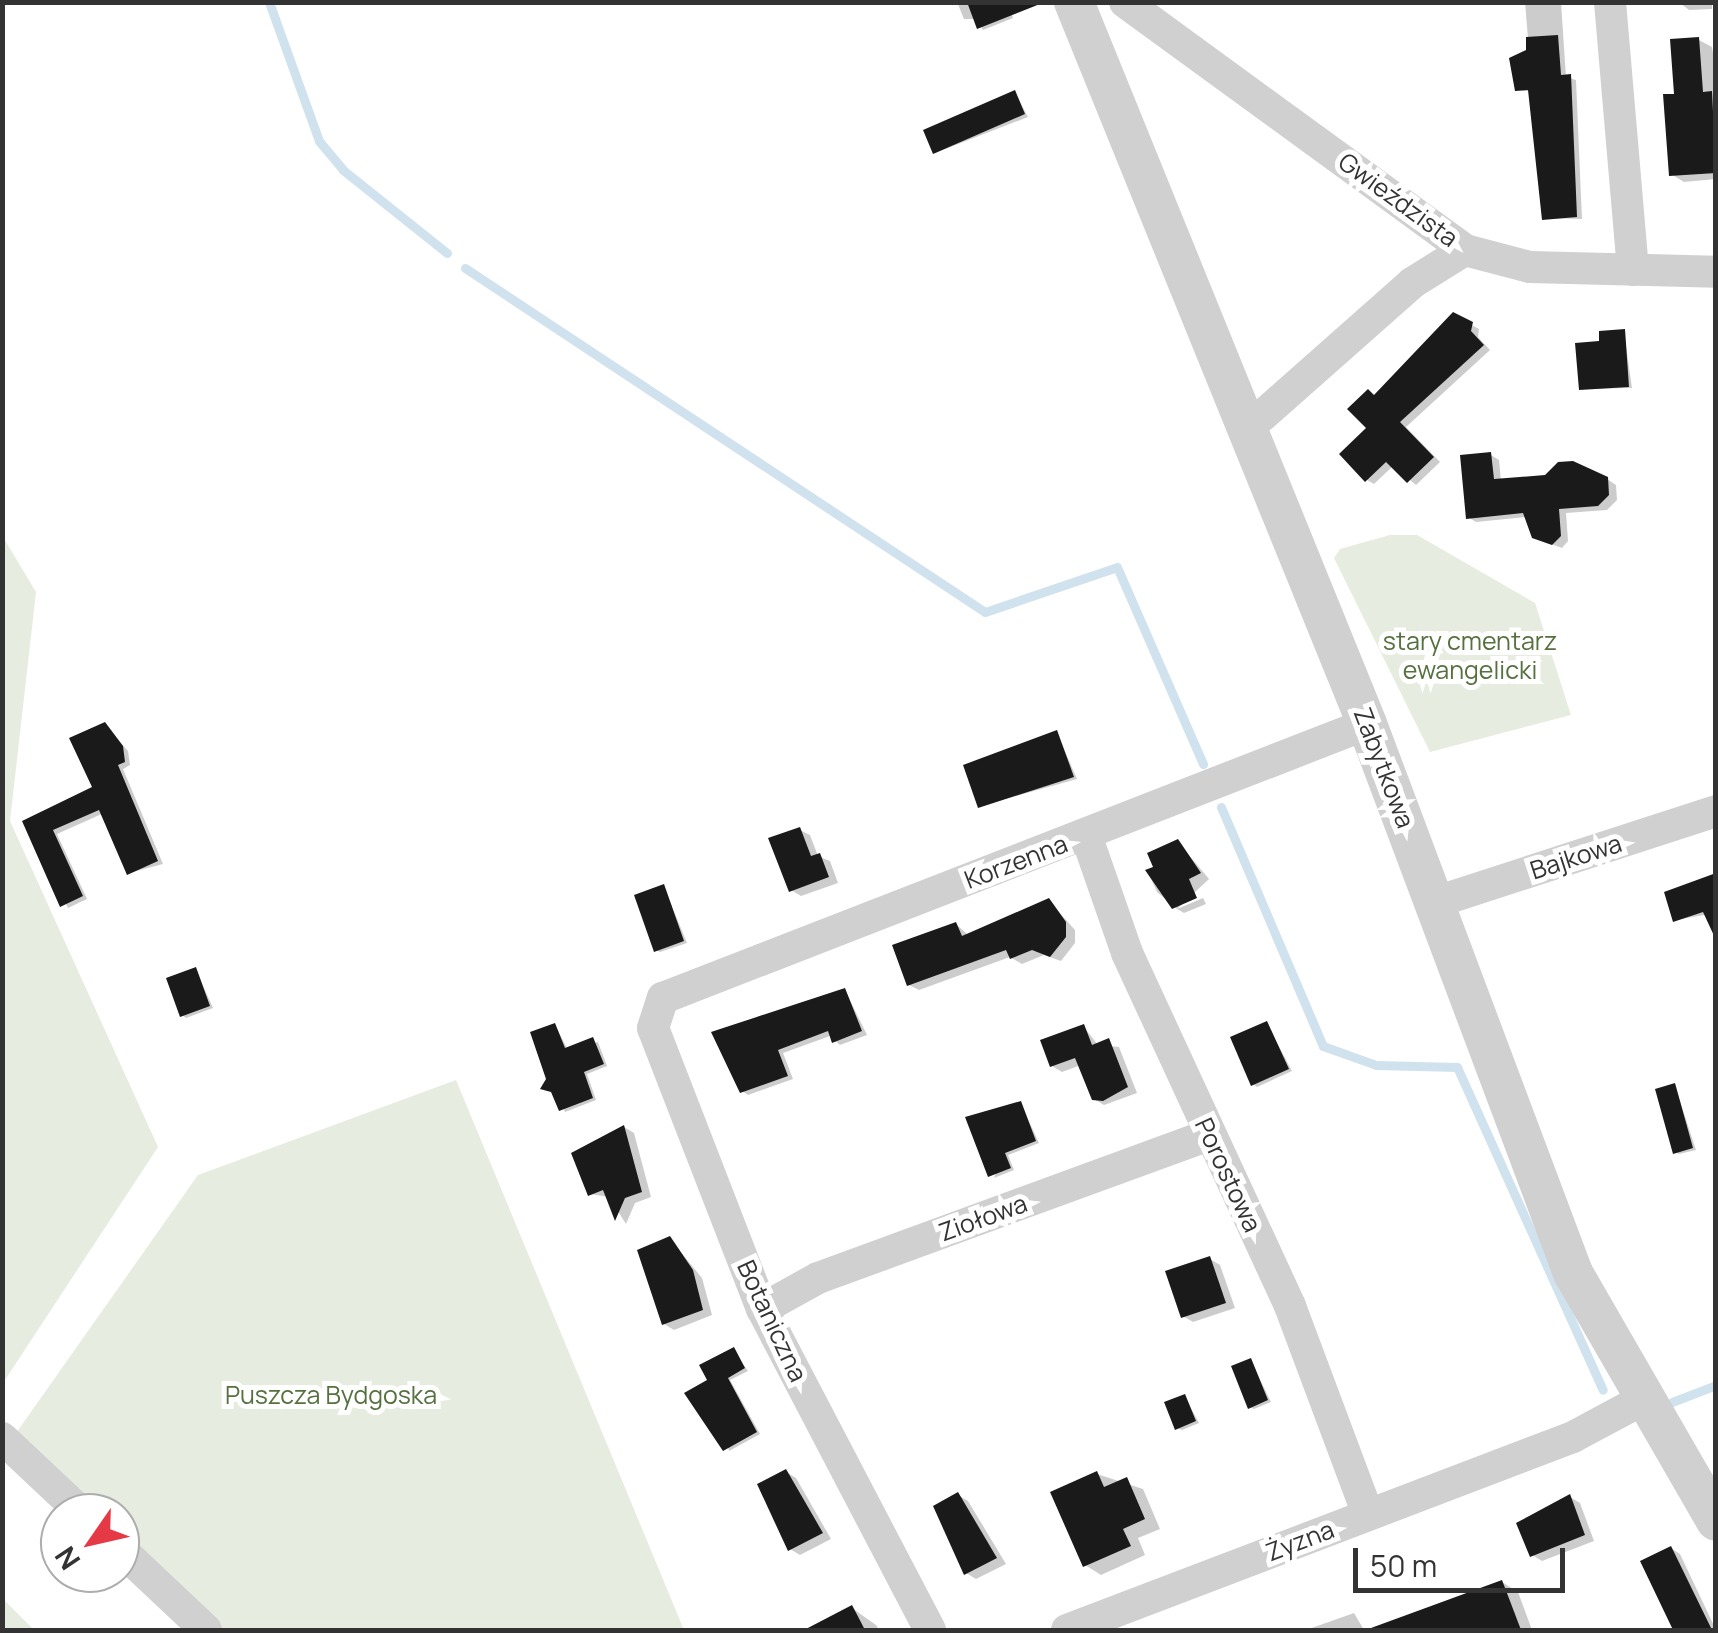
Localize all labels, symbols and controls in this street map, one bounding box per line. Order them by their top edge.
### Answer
street label: Gwieździsta [1332,147,1464,253]
park label: stary cmentarz ewangelicki [1383,627,1557,686]
street label: Zabytkowa [1347,704,1421,832]
street label: Bajkowa [1527,828,1625,886]
street label: Korzenna [960,829,1072,895]
street label: Porostowa [1189,1113,1267,1237]
street label: Ziołowa [935,1188,1031,1248]
street label: Botaniczna [731,1256,813,1386]
park label: Puszcza Bydgoska [225,1380,437,1410]
north arrow [40,1493,140,1593]
street label: Żyzna [1262,1514,1338,1568]
scale bar [1358,1528,1570,1590]
text: N [45,1540,88,1578]
text: 50 m [1370,1545,1437,1586]

